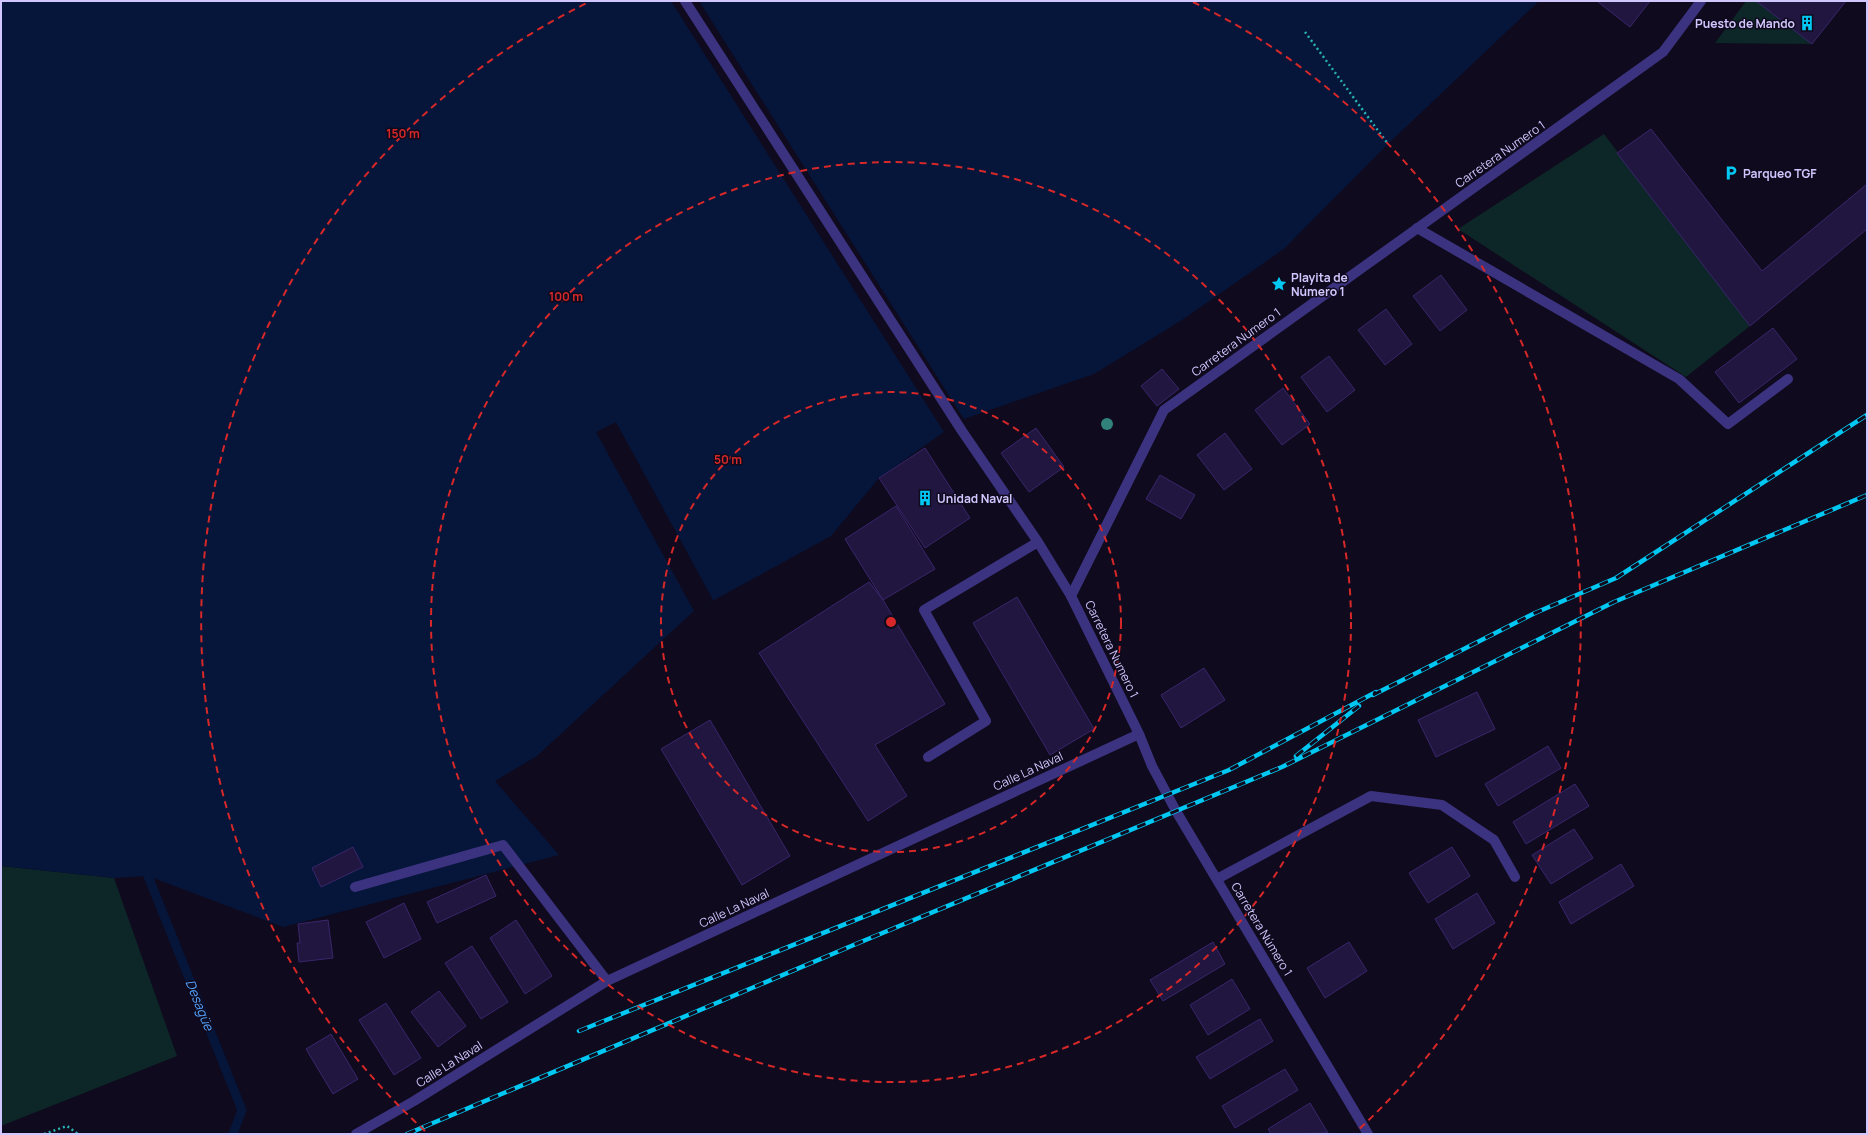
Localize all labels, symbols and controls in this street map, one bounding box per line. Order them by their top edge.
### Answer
building icon: Puesto de Mando [1798,14,1816,32]
place label: Puesto de Mando [1695,15,1795,32]
street label: Carretera Numero 1 [1452,117,1548,191]
text: 150 m [386,125,420,142]
parking icon: Parqueo TGF [1722,164,1740,182]
place label: Parqueo TGF [1743,165,1817,182]
place label: Playita de Número 1 [1291,269,1348,300]
place icon: Playita de Número 1 [1270,275,1288,293]
text: 100 m [549,288,583,305]
street label: Carretera Numero 1 [1188,304,1284,380]
text: 50 m [714,451,742,468]
building icon: Unidad Naval [916,489,934,507]
place label: Unidad Naval [937,490,1012,507]
street label: Carretera Numero 1 [1081,597,1143,701]
centre of rings [884,615,898,629]
street label: Calle La Naval [990,747,1066,795]
street label: Carretera Número 1 [1227,879,1297,979]
street label: Calle La Naval [696,884,772,932]
water label: Desagüe [182,977,219,1034]
street label: Calle La Naval [413,1037,485,1091]

